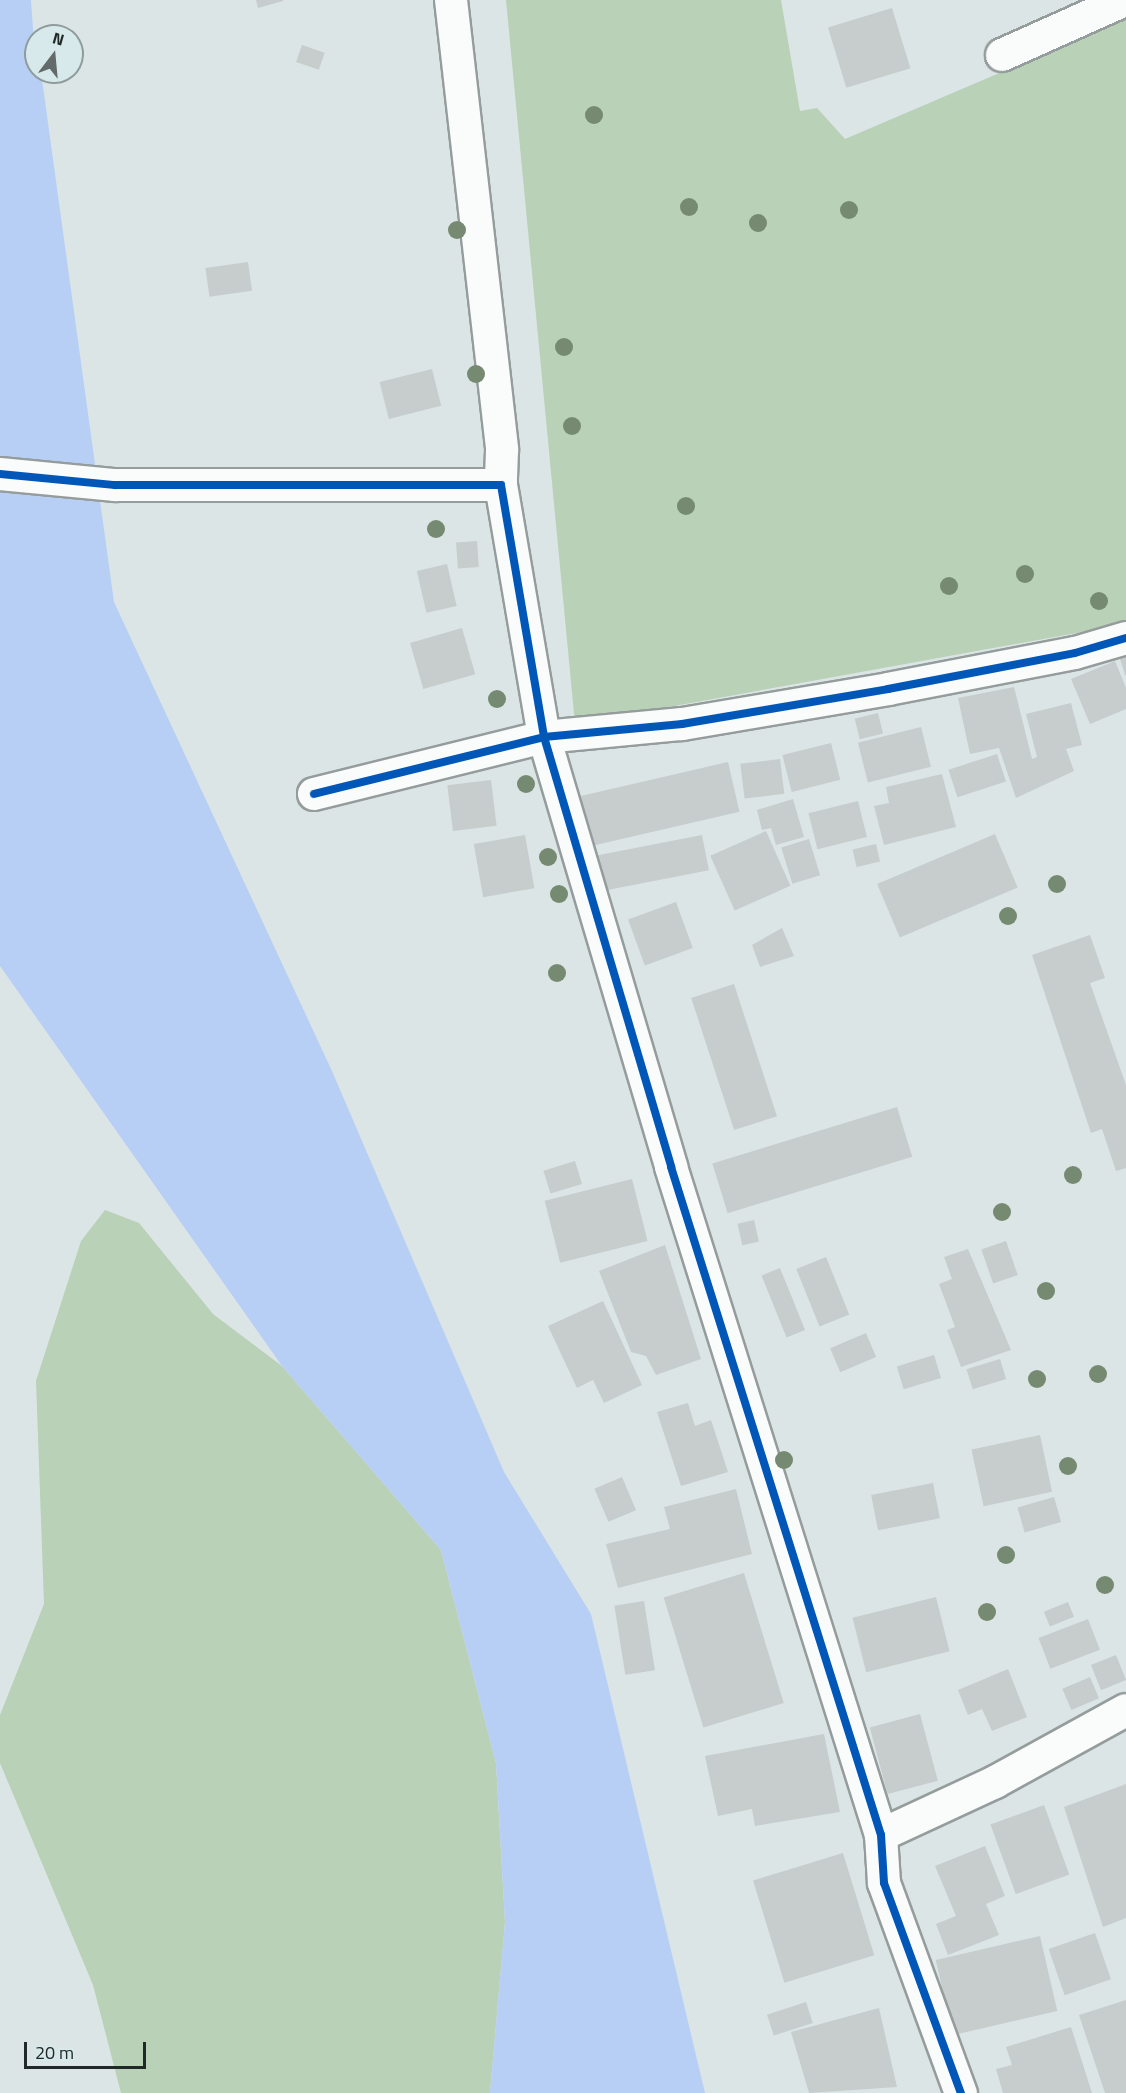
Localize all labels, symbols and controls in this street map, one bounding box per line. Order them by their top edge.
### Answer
north arrow [24,24,84,84]
text: N [50,26,67,52]
scale bar [27,2030,148,2068]
text: 20 m [35,2039,74,2066]

